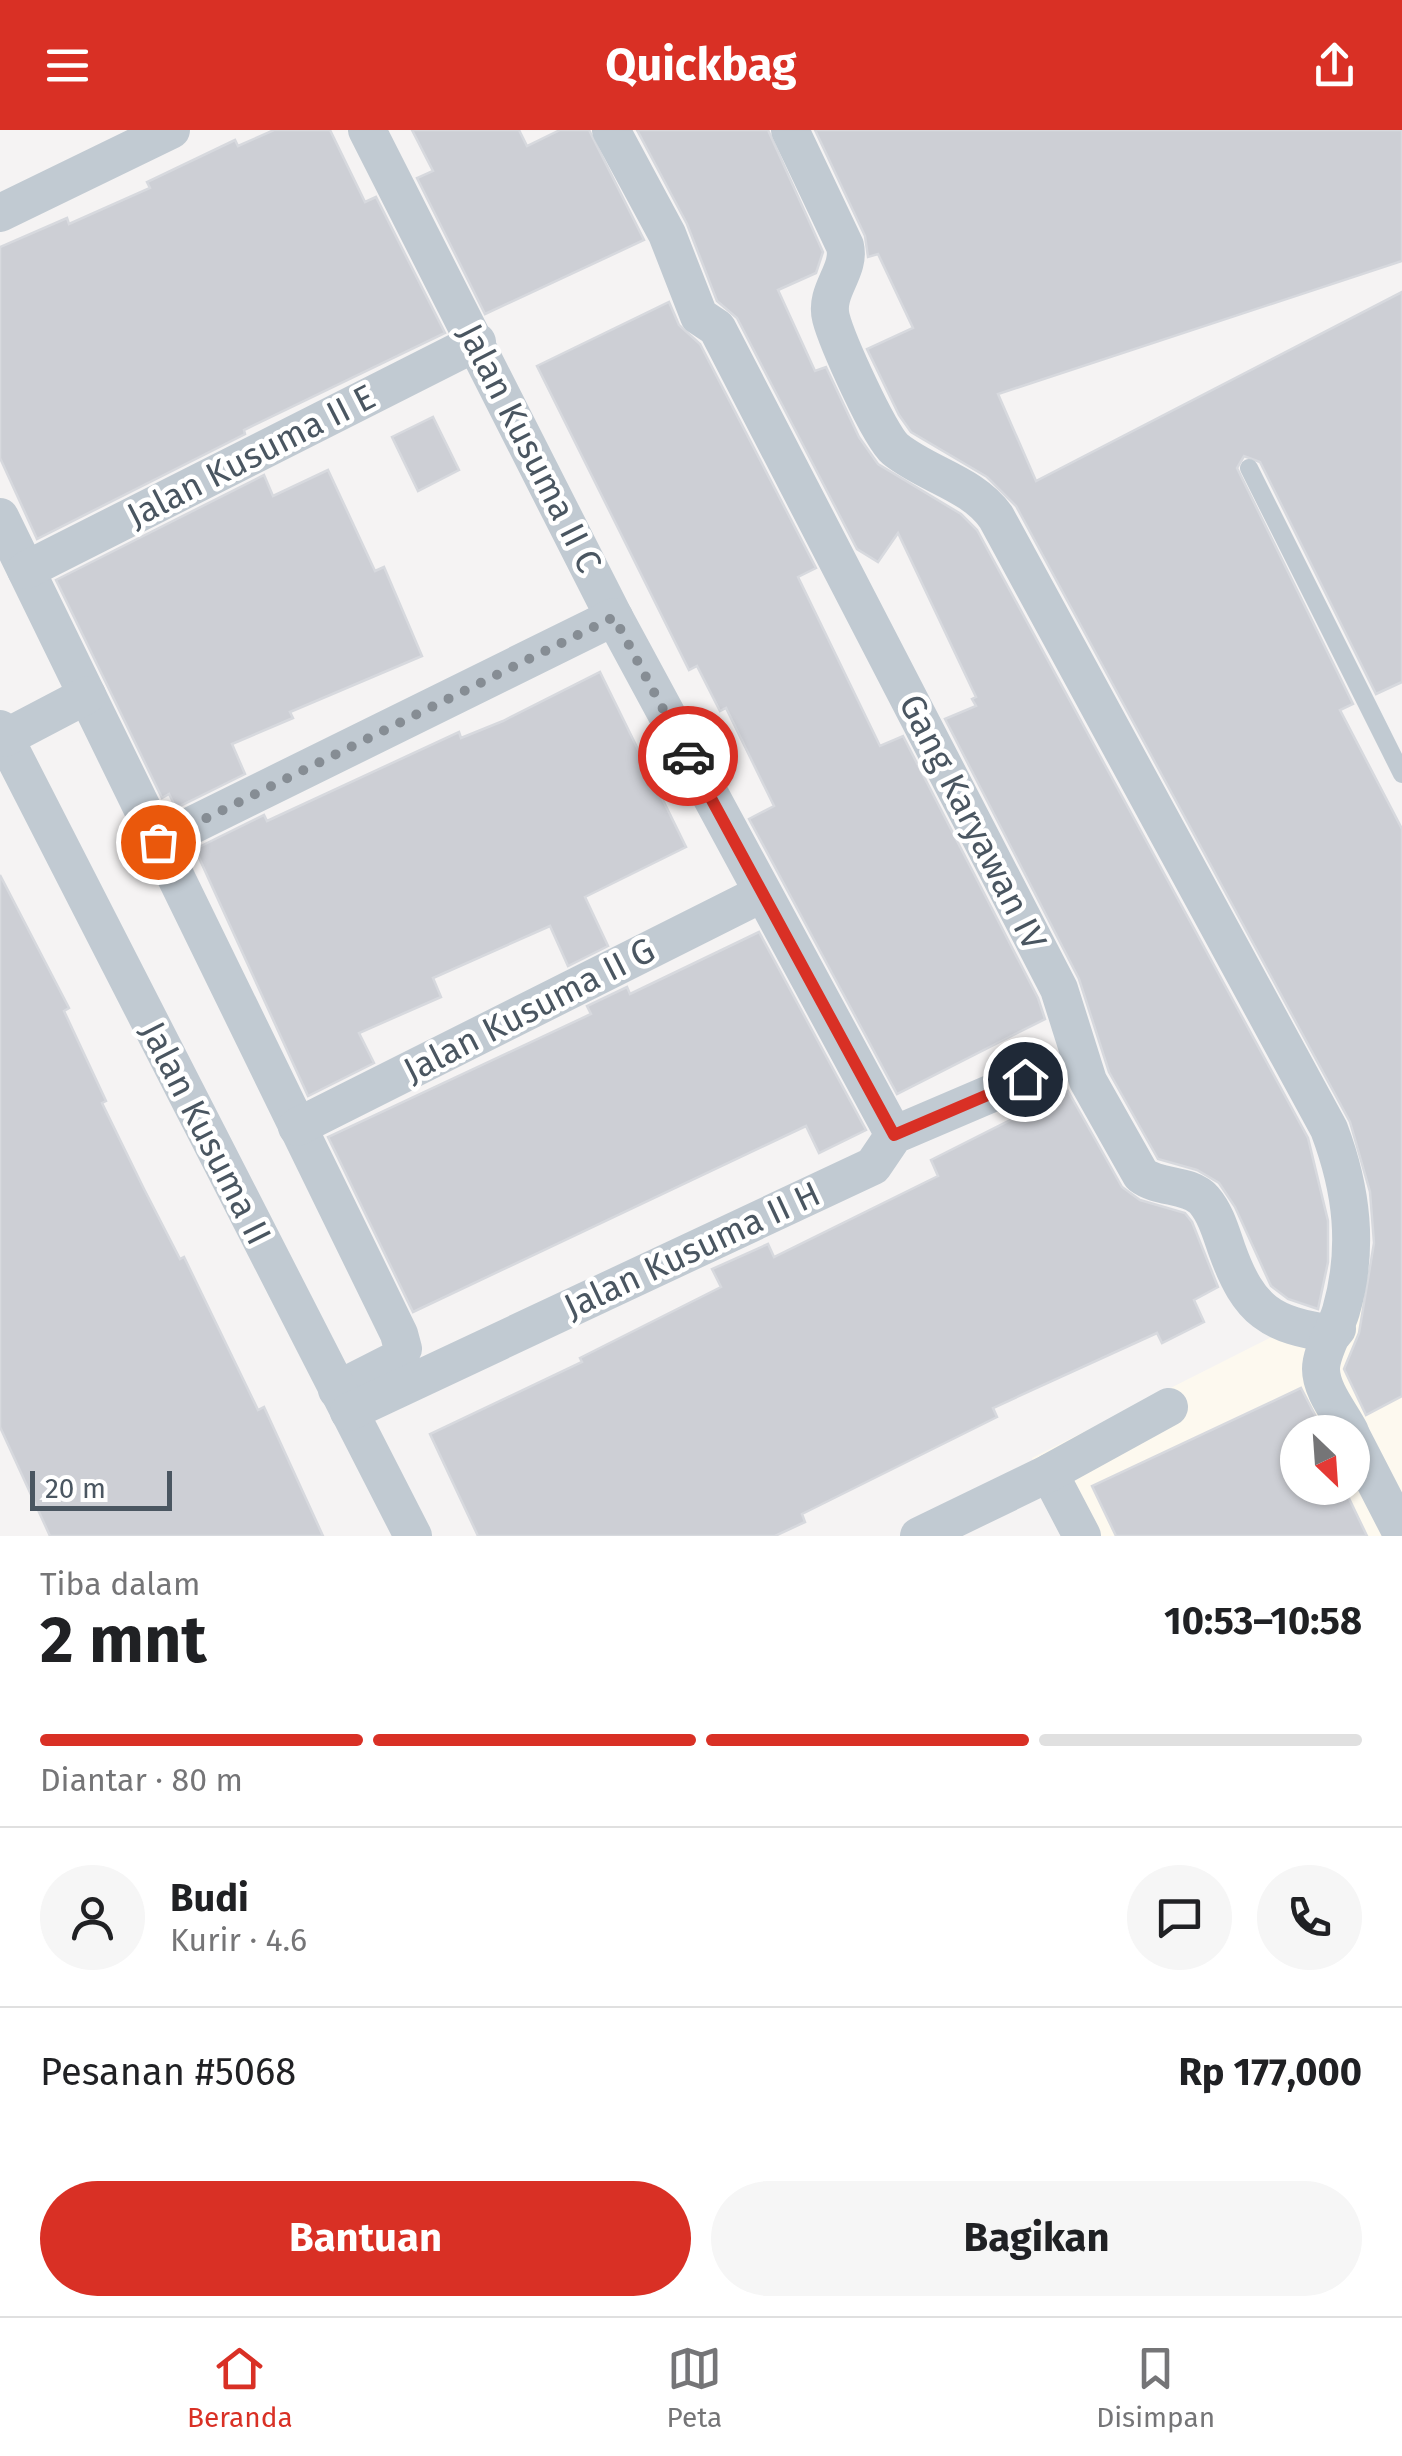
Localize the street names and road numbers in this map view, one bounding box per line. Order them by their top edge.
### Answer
street label: Jalan Kusuma II C [449,317,611,579]
street label: Jalan Kusuma II E [120,375,382,537]
street label: Gang Karyawan IV [891,687,1056,957]
street label: Jalan Kusuma II G [397,929,661,1091]
street label: Jalan Kusuma II [132,1014,280,1252]
street label: Jalan Kusuma II H [557,1172,827,1328]

